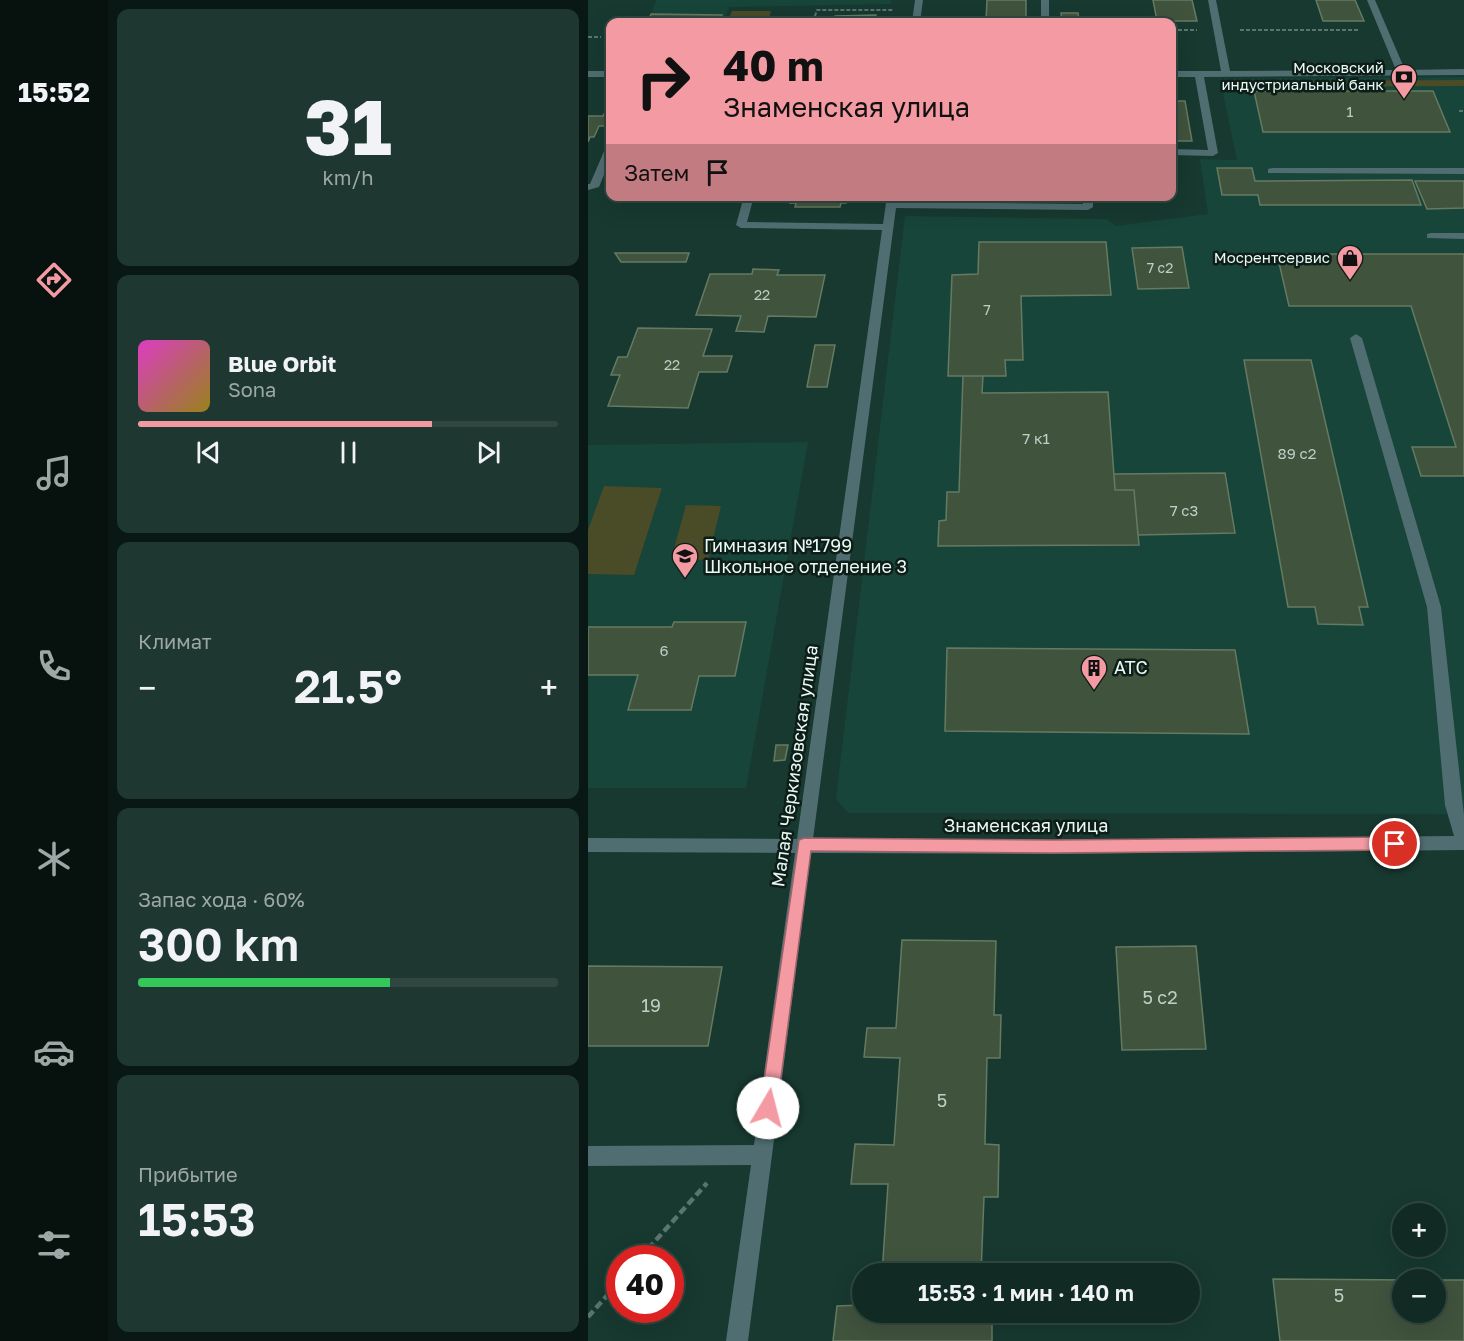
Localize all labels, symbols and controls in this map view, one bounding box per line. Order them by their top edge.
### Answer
text: 40 m [723,40,824,90]
icon: right [624,42,702,120]
place label: Московский индустриальный банк [1221,58,1384,93]
bank icon: Московский индустриальный банк [1389,62,1419,100]
text: 15:52 [18,76,90,108]
text: 31 [304,79,392,172]
text: Знаменская улица [723,91,970,123]
house number: 1 [1347,103,1354,120]
icon: arrive [701,156,734,189]
text: Затем [624,159,689,186]
text: km/h [323,165,373,189]
shop icon: Мосрентсервис [1335,243,1365,281]
place label: Мосрентсервис [1214,248,1330,266]
icon: directions [33,259,75,301]
house number: 7 с2 [1147,259,1173,276]
house number: 22 [754,286,770,303]
house number: 7 [983,301,991,318]
text: Blue Orbit [228,350,336,377]
house number: 22 [664,356,680,373]
text: Sona [228,377,276,401]
house number: 7 к1 [1022,429,1050,447]
icon: previous [192,436,225,469]
icon: pause [332,436,365,469]
icon: next [472,436,505,469]
house number: 89 с2 [1278,444,1316,462]
icon: music [33,452,75,494]
house number: 7 с3 [1170,501,1198,519]
place label: Гимназия №1799 Школьное отделение 3 [704,534,907,577]
school or university icon: Гимназия №1799 Школьное отделение 3 [670,541,700,579]
text: Климат [138,629,212,653]
house number: 6 [659,641,669,659]
street label: Малая Черкизовская улица [766,643,822,888]
icon: phone [33,645,75,687]
building icon: АТС [1079,653,1109,691]
place label: АТС [1114,656,1148,678]
text: 21.5° [294,659,402,713]
text: − [138,668,156,707]
text: + [540,668,558,707]
street label: Знаменская улица [944,814,1108,836]
pin [1369,818,1420,869]
icon: arrive [1378,827,1411,860]
icon: climate [33,838,75,880]
text: Запас хода · 60% [138,887,305,911]
text: 300 km [138,917,299,971]
house number: 5 с2 [1142,986,1178,1008]
house number: 19 [641,994,661,1016]
icon: car [33,1031,75,1073]
position arrow [736,1076,800,1140]
house number: 5 [937,1089,947,1111]
text: Прибытие [138,1162,238,1186]
text: 15:53 [138,1192,256,1246]
map controls [1392,1203,1446,1323]
button: + [1392,1203,1446,1257]
icon: filters [33,1224,75,1266]
speed limit sign: 40 [606,1245,684,1323]
button: − [1392,1269,1446,1323]
text: 15:53 · 1 мин · 140 m [918,1279,1134,1306]
house number: 5 [1334,1284,1344,1306]

